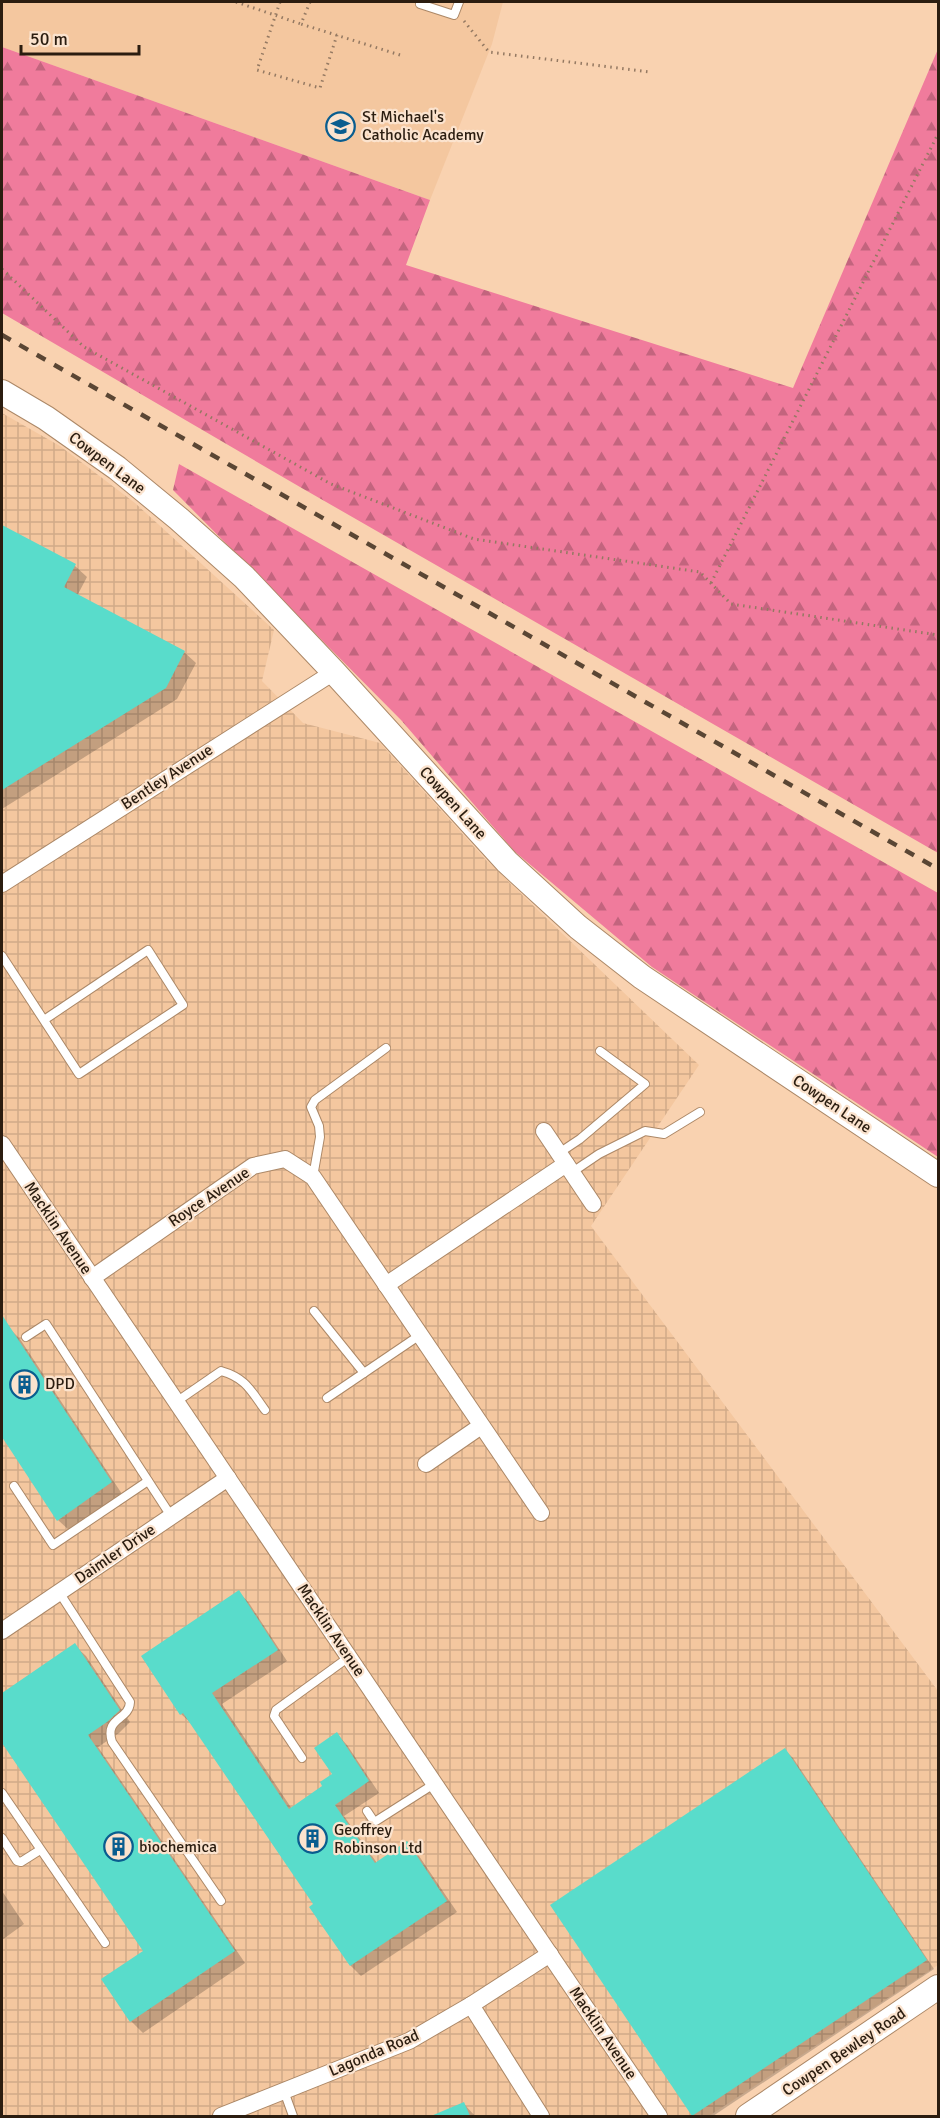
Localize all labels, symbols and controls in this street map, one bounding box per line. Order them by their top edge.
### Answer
scale bar [21,18,140,56]
text: 50 m [30,28,68,50]
place label: St Michael's Catholic Academy [362,107,484,145]
school or university icon: St Michael's Catholic Academy [325,110,357,142]
street label: Cowpen Lane [65,428,149,498]
street label: Bentley Avenue [117,740,217,814]
street label: Cowpen Lane [415,762,491,844]
street label: Cowpen Lane [789,1070,875,1138]
street label: Royce Avenue [165,1162,253,1232]
street label: Macklin Avenue [20,1178,96,1278]
building icon: DPD [8,1368,40,1400]
place label: DPD [45,1374,75,1394]
street label: Daimler Drive [71,1520,159,1588]
street label: Macklin Avenue [293,1580,369,1680]
place label: Geoffrey Robinson Ltd [334,1820,423,1858]
building icon: Geoffrey Robinson Ltd [297,1823,329,1855]
building icon: biochemica [102,1831,134,1863]
place label: biochemica [139,1837,217,1857]
street label: Macklin Avenue [565,1983,641,2083]
street label: Cowpen Bewley Road [778,2003,910,2101]
street label: Lagonda Road [326,2025,422,2081]

